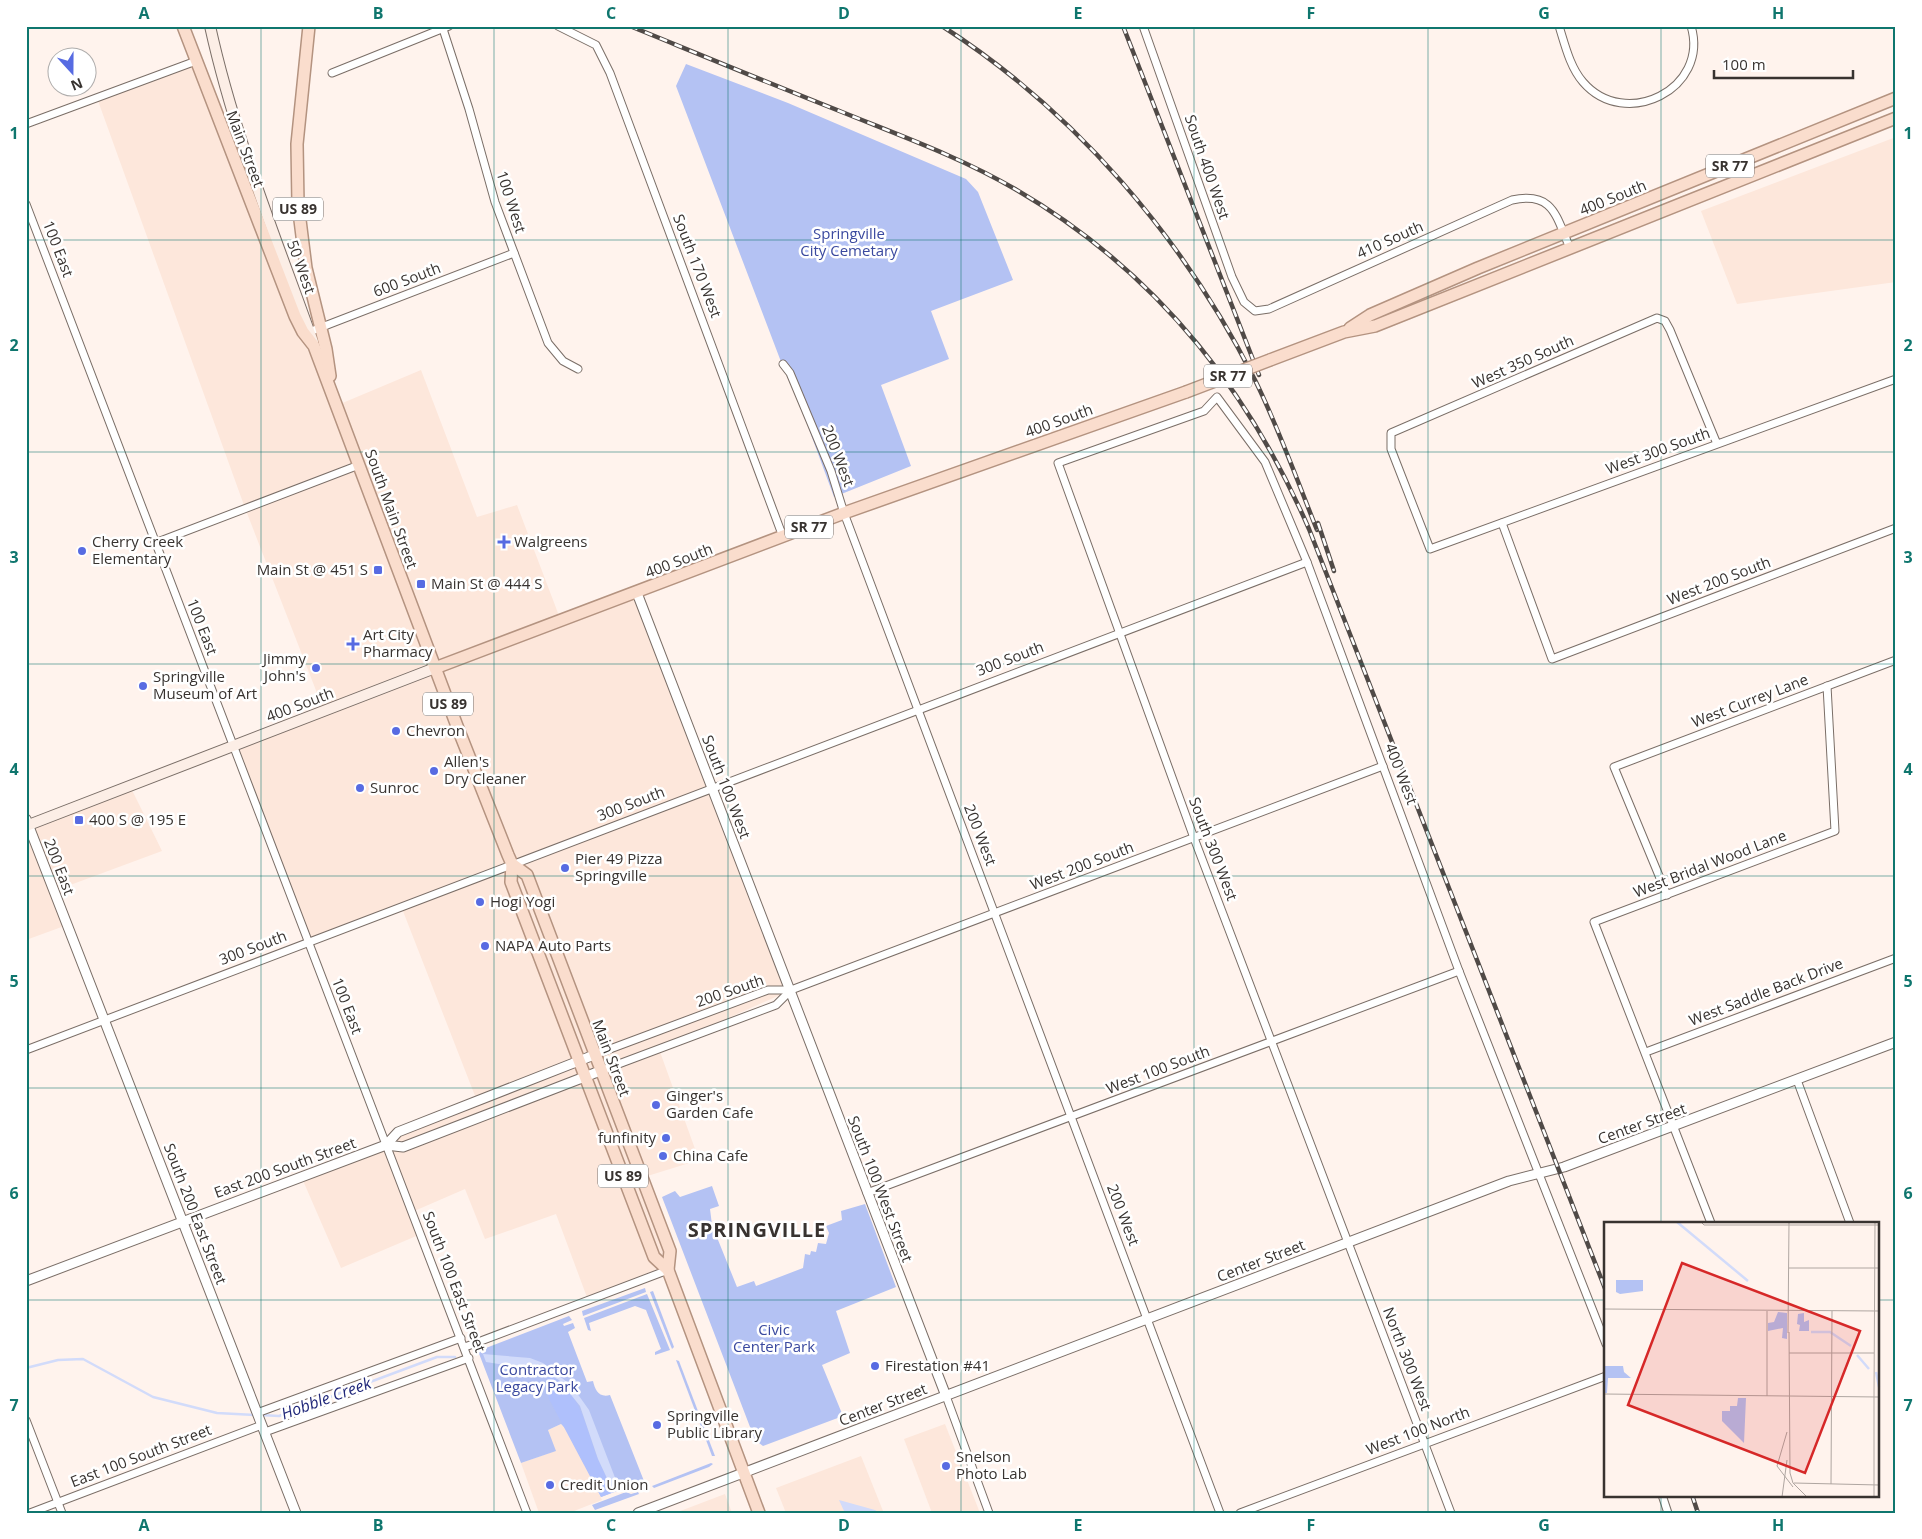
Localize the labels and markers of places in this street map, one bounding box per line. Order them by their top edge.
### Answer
place label: Cherry Creek Elementary [92,531,183,568]
place label: Walgreens [514,531,587,551]
marker: Walgreens [498,536,510,548]
marker: Cherry Creek Elementary [76,545,88,557]
place label: Main St @ 451 S [257,559,368,579]
marker: Main St @ 451 S [372,564,384,576]
place label: Main St @ 444 S [431,573,542,593]
marker: Main St @ 444 S [415,578,427,590]
place label: Art City Pharmacy [363,624,433,661]
marker: Art City Pharmacy [347,638,359,650]
place label: Jimmy John's [261,648,306,685]
marker: Jimmy John's [310,662,322,674]
place label: Springville Museum of Art [153,666,257,703]
marker: Springville Museum of Art [137,680,149,692]
place label: Chevron [406,720,465,740]
marker: Chevron [390,725,402,737]
place label: Allen's Dry Cleaner [444,751,526,788]
marker: Allen's Dry Cleaner [428,765,440,777]
place label: Sunroc [370,777,419,797]
marker: Sunroc [354,782,366,794]
place label: 400 S @ 195 E [89,809,186,829]
marker: 400 S @ 195 E [73,814,85,826]
place label: Pier 49 Pizza Springville [575,848,663,885]
marker: Pier 49 Pizza Springville [559,862,571,874]
place label: Hogi Yogi [490,891,555,911]
marker: Hogi Yogi [474,896,486,908]
place label: NAPA Auto Parts [495,935,611,955]
marker: NAPA Auto Parts [479,940,491,952]
place label: Ginger's Garden Cafe [666,1085,753,1122]
marker: Ginger's Garden Cafe [650,1099,662,1111]
place label: funfinity [598,1127,656,1147]
marker: funfinity [660,1132,672,1144]
place label: China Cafe [673,1145,748,1165]
marker: China Cafe [657,1150,669,1162]
place label: Firestation #41 [885,1355,990,1375]
marker: Firestation #41 [869,1360,881,1372]
place label: Springville Public Library [667,1405,762,1442]
marker: Springville Public Library [651,1419,663,1431]
place label: Snelson Photo Lab [956,1446,1027,1483]
marker: Snelson Photo Lab [940,1460,952,1472]
place label: Credit Union [560,1474,648,1494]
marker: Credit Union [544,1479,556,1491]

